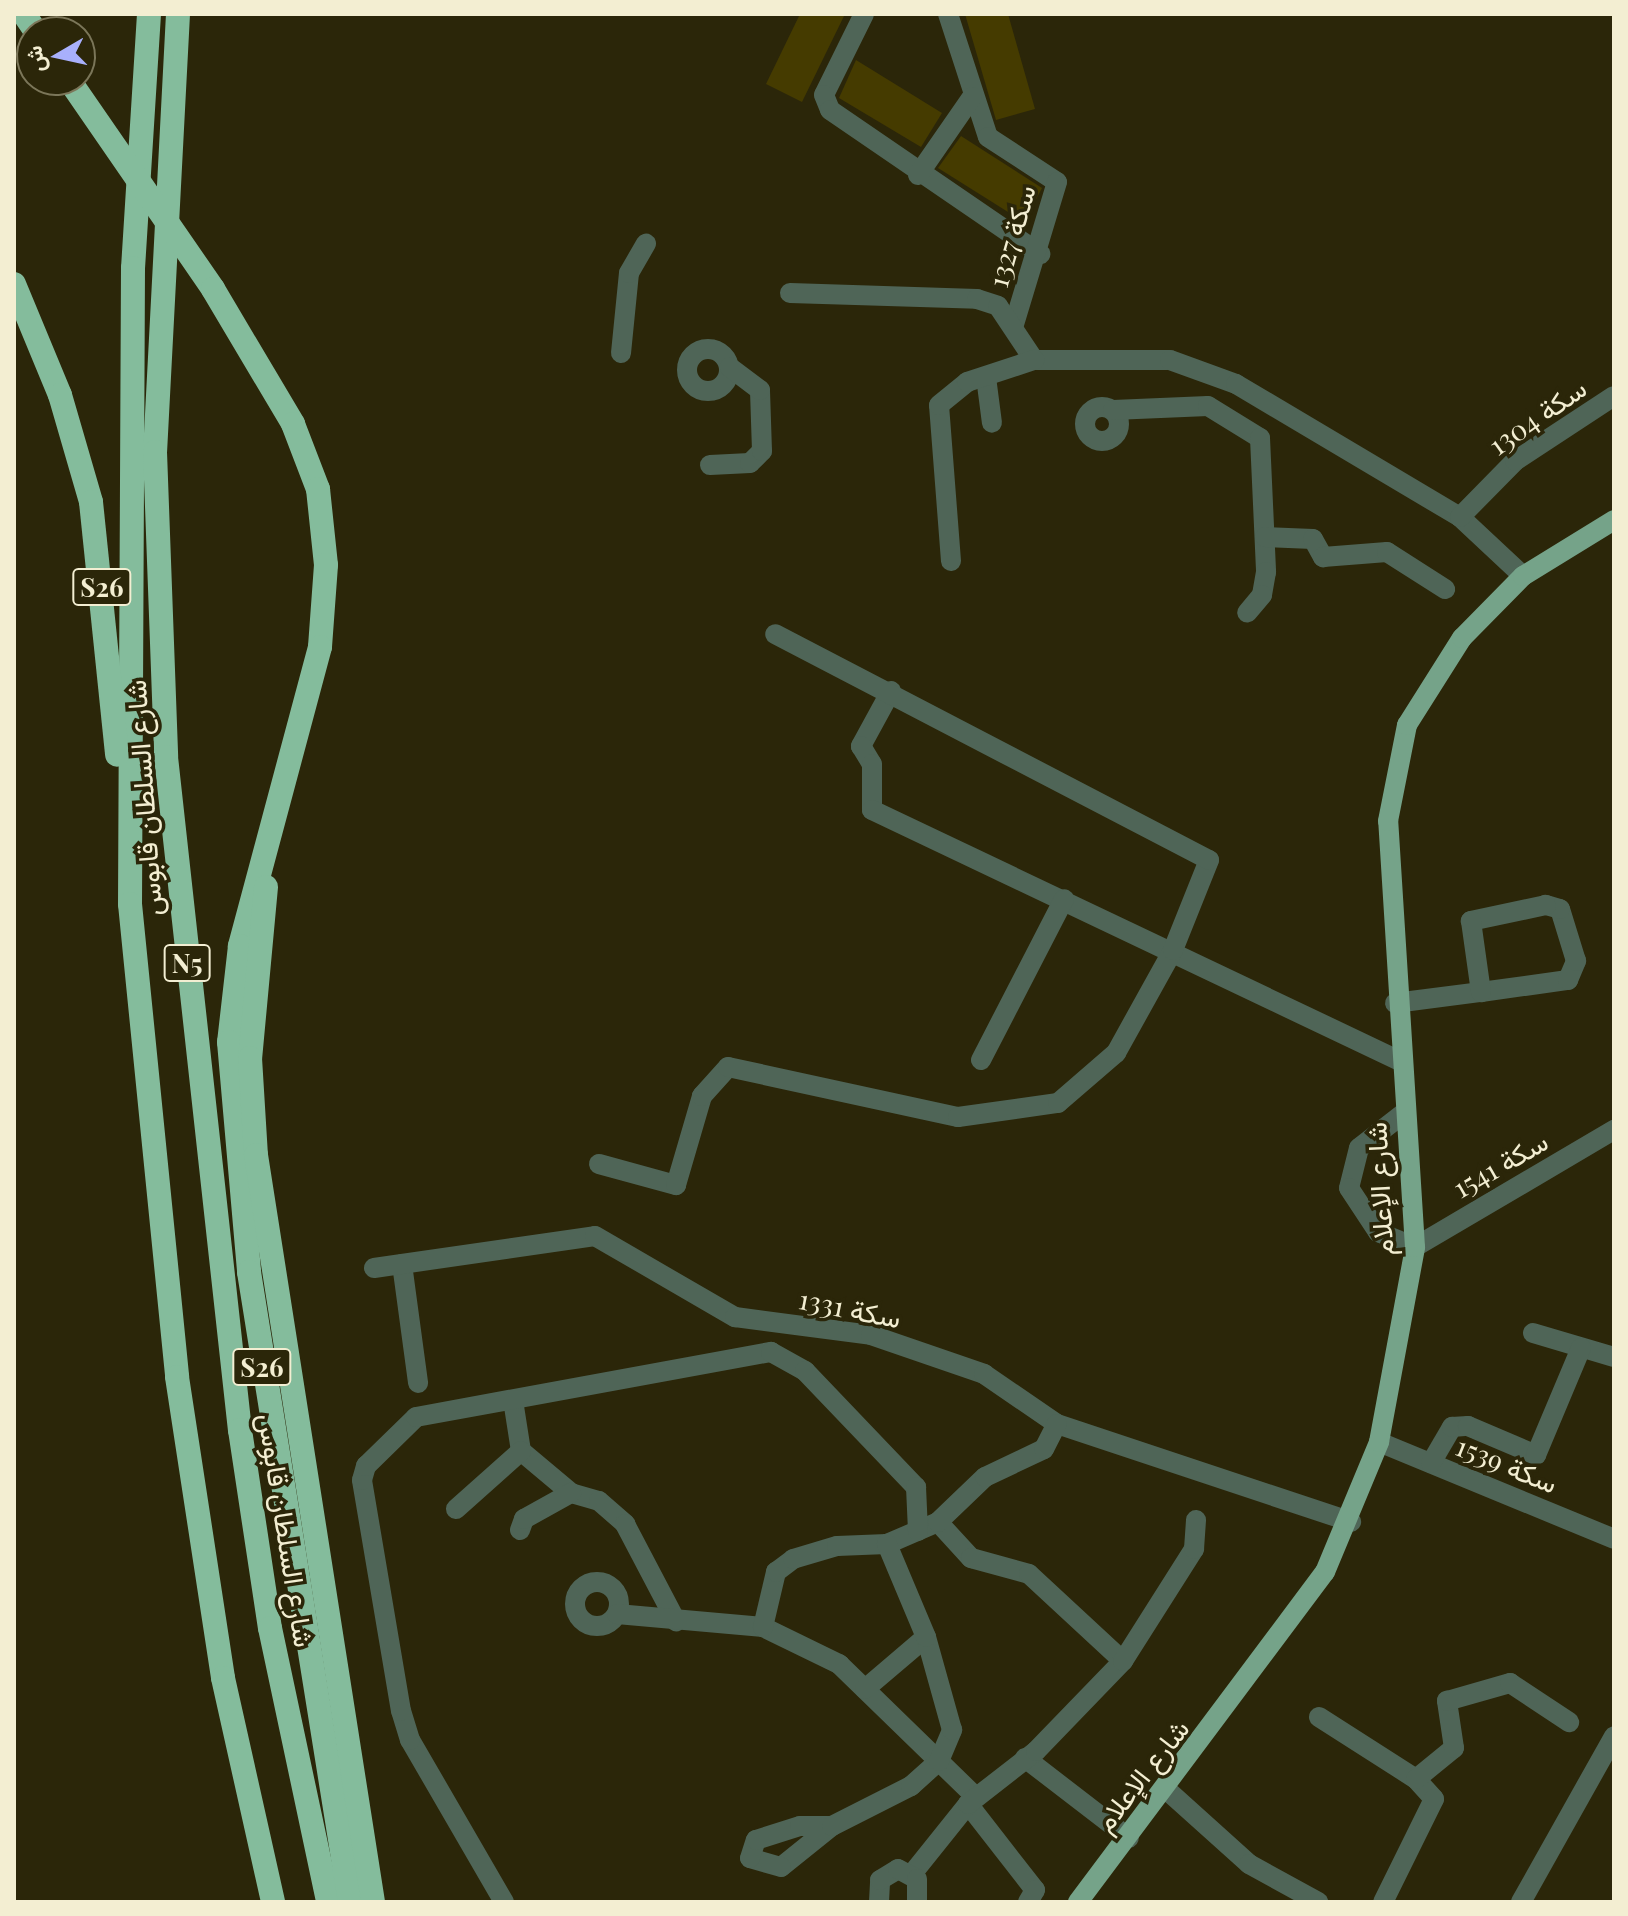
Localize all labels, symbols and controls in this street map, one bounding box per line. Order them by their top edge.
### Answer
north arrow [16,16,96,96]
text: ش [17,44,51,75]
street label: سكة 1327 [980,181,1042,291]
street label: سكة 1304 [1482,370,1592,462]
road number: S26 [72,565,132,609]
street label: شارع السلطان قابوس [118,679,168,917]
road number: N5 [163,941,211,985]
street label: شارع الإعلام [1359,1121,1399,1257]
street label: سكة 1541 [1447,1124,1553,1204]
street label: سكة 1331 [796,1282,904,1334]
road number: S26 [232,1345,292,1389]
street label: شارع السلطان قابوس [252,1411,322,1649]
street label: سكة 1539 [1451,1428,1563,1500]
street label: شارع الإعلام [1087,1712,1195,1838]

